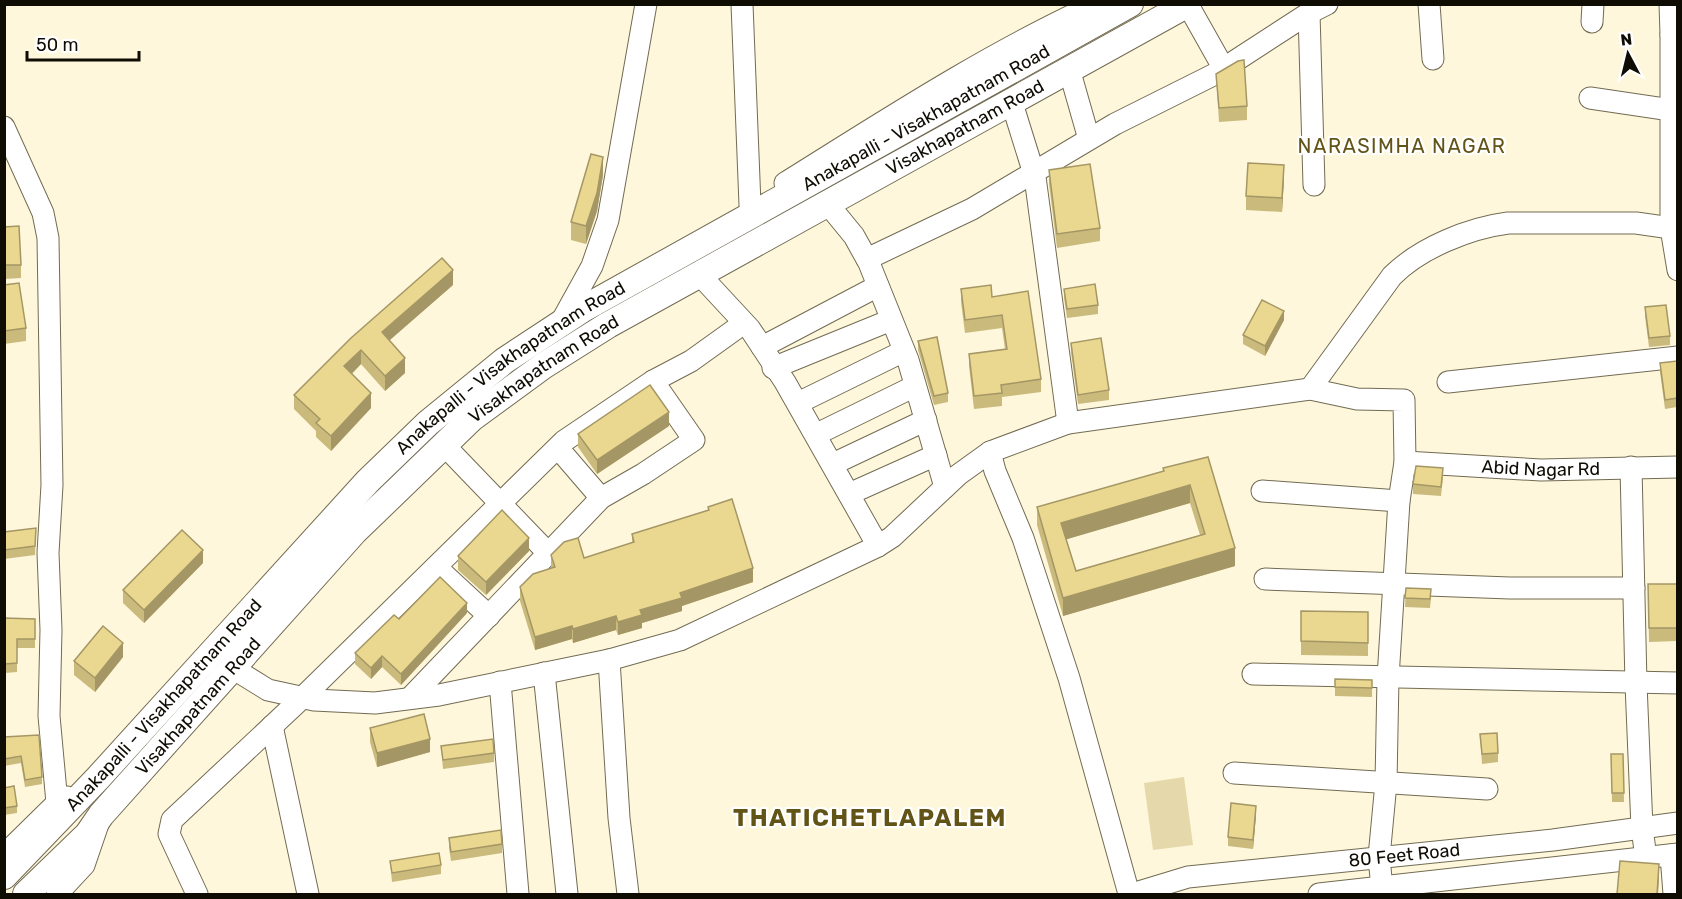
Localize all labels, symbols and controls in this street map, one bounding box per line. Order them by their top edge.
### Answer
scale bar [27,24,140,62]
north arrow [1598,24,1658,84]
text: N [1619,29,1633,50]
text: 50 m [36,34,79,56]
street label: Anakapalli - Visakhapatnam Road [798,41,1054,195]
street label: Visakhapatnam Road [882,74,1048,178]
district label: NARASIMHA NAGAR [1298,134,1506,158]
street label: Anakapalli - Visakhapatnam Road [392,279,632,461]
street label: Visakhapatnam Road [466,312,624,428]
street label: Abid Nagar Rd [1481,456,1600,481]
street label: Anakapalli - Visakhapatnam Road [62,594,266,816]
street label: Visakhapatnam Road [131,634,265,780]
district label: THATICHETLAPALEM [733,804,1007,832]
street label: 80 Feet Road [1348,838,1461,872]

